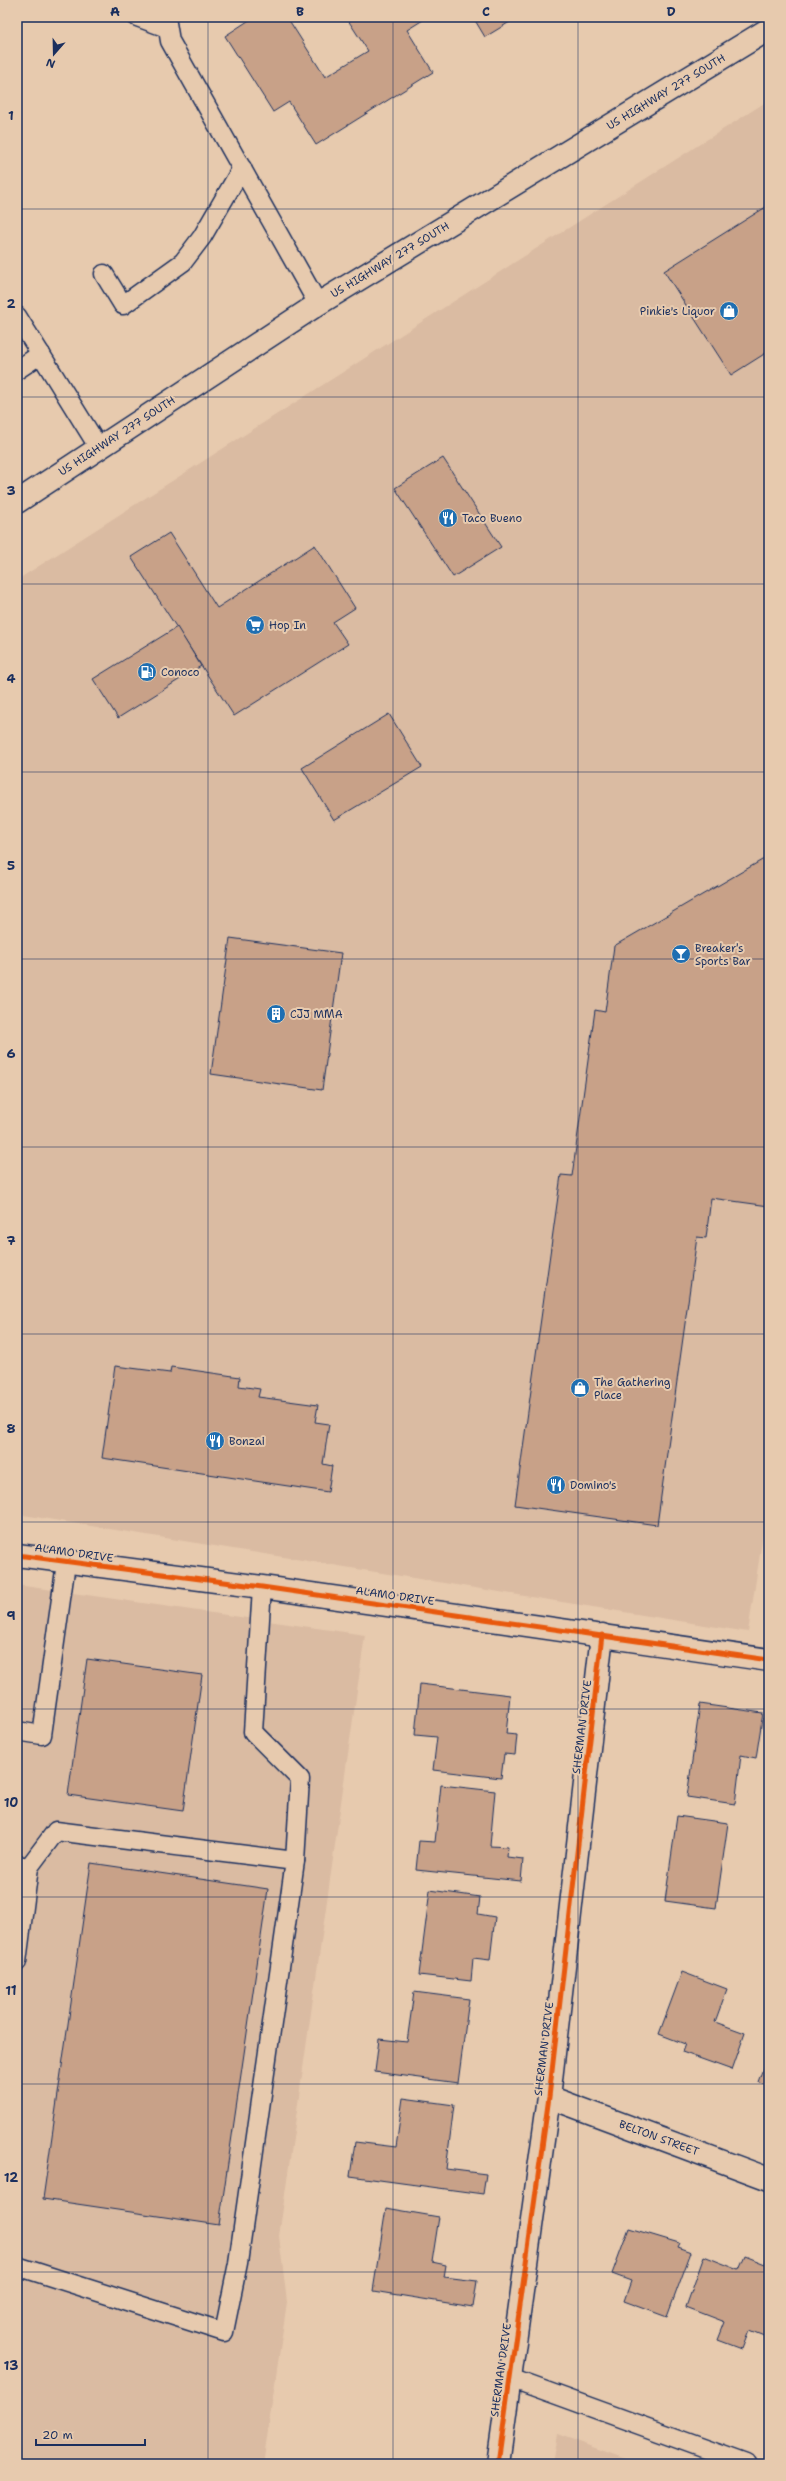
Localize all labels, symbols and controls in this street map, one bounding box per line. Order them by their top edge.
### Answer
text: A [110,3,120,20]
text: B [296,3,304,20]
text: C [482,3,490,20]
text: D [666,3,676,20]
north arrow [34,34,74,74]
street label: US HIGHWAY 277 SOUTH [604,50,728,134]
text: N [44,54,57,71]
text: 1 [8,107,14,124]
street label: US HIGHWAY 277 SOUTH [328,218,452,302]
text: 2 [6,295,16,312]
shop icon: Pinkie's Liquor [718,300,740,322]
place label: Pinkie's Liquor [640,304,715,319]
street label: US HIGHWAY 277 SOUTH [56,393,178,479]
text: 3 [6,482,16,499]
restaurant icon: Taco Bueno [437,507,459,529]
place label: Taco Bueno [462,511,522,526]
supermarket icon: Hop In [244,614,266,636]
place label: Hop In [269,618,306,633]
fuel station icon: Conoco [136,661,158,683]
place label: Conoco [161,665,200,680]
text: 4 [6,670,16,687]
text: 5 [7,857,15,874]
place label: Breaker's Sports Bar [695,941,751,969]
bar icon: Breaker's Sports Bar [670,943,692,965]
building icon: CJJ MMA [265,1003,287,1025]
place label: CJJ MMA [290,1007,343,1022]
text: 6 [6,1045,16,1062]
text: 7 [6,1232,16,1249]
place label: The Gathering Place [594,1375,671,1403]
shop icon: The Gathering Place [569,1377,591,1399]
text: 8 [6,1420,16,1437]
restaurant icon: Bonzai [204,1430,226,1452]
place label: Bonzai [229,1434,265,1449]
restaurant icon: Domino's [545,1474,567,1496]
place label: Domino's [570,1478,617,1493]
street label: ALAMO DRIVE [34,1540,114,1566]
street label: ALAMO DRIVE [355,1583,435,1609]
text: 9 [6,1607,16,1624]
street label: SHERMAN DRIVE [569,1679,595,1775]
text: 10 [4,1794,18,1811]
text: 11 [5,1982,17,1999]
street label: SHERMAN DRIVE [531,2001,557,2097]
street label: BELTON STREET [617,2117,701,2159]
text: 12 [4,2169,18,2186]
street label: SHERMAN DRIVE [487,2322,515,2418]
text: 13 [4,2357,18,2374]
scale bar [36,2421,145,2447]
text: 20 m [42,2427,73,2443]

